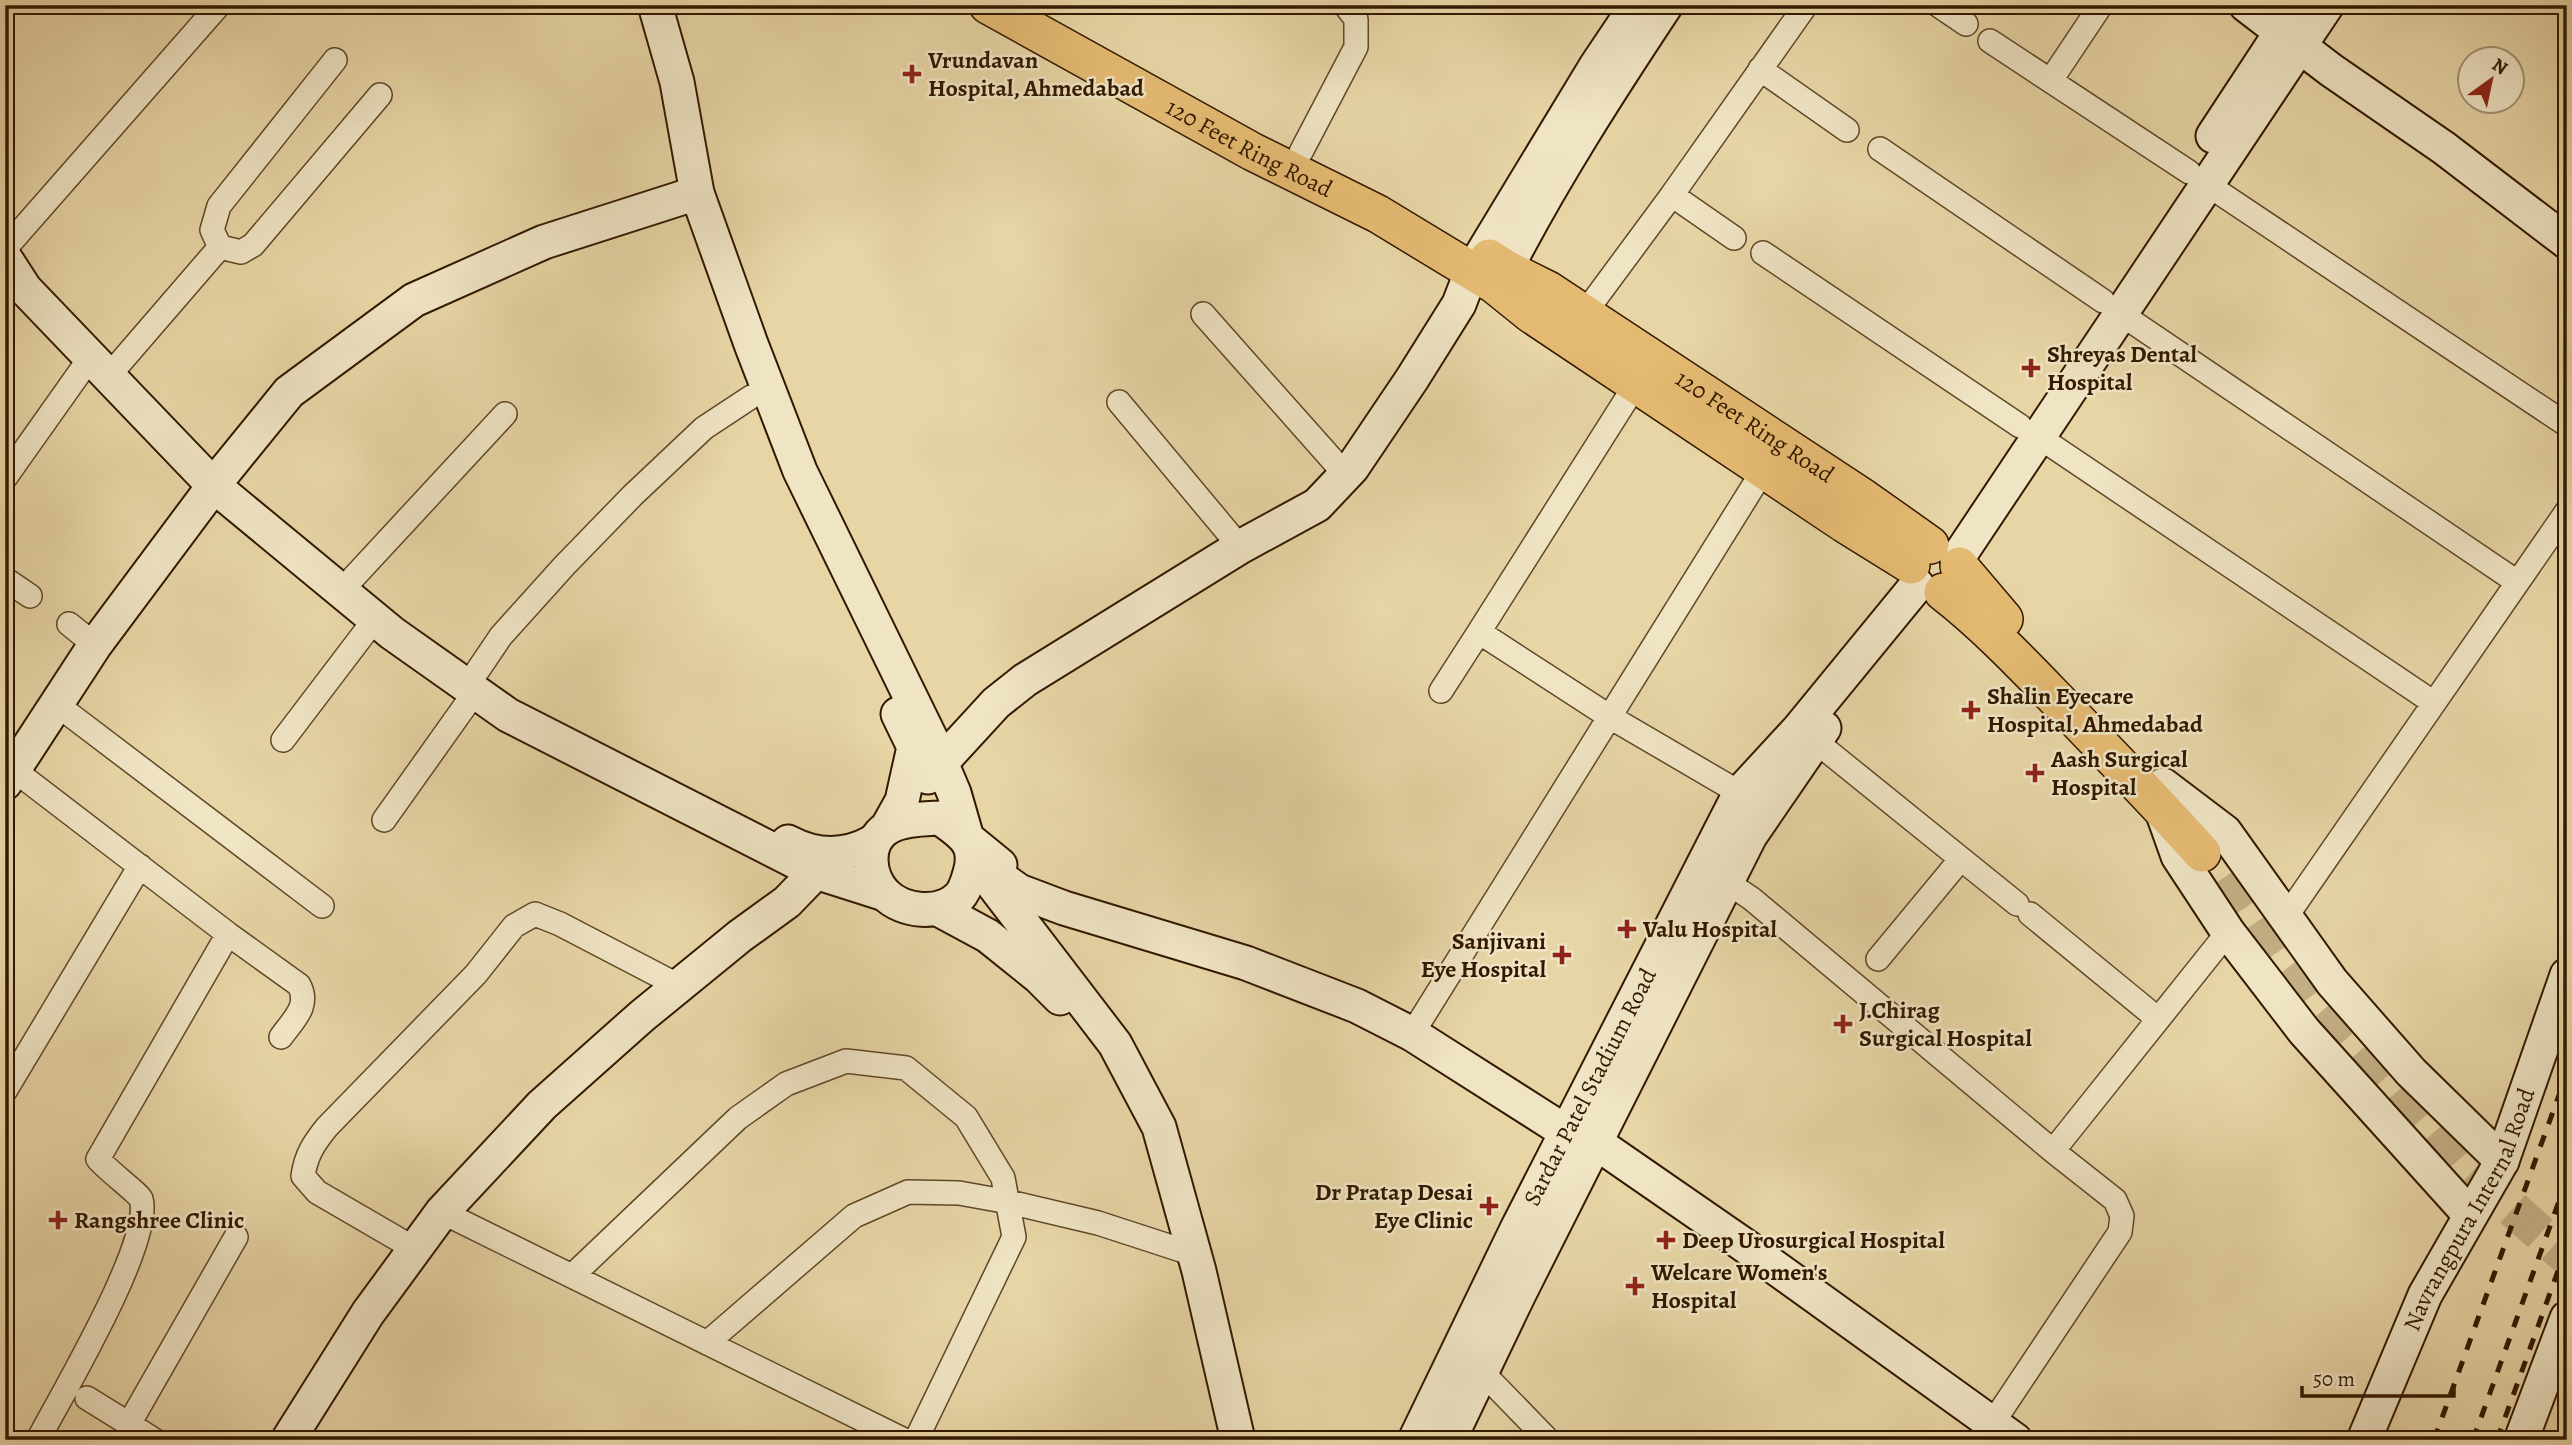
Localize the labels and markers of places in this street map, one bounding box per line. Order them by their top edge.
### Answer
place label: Vrundavan Hospital, Ahmedabad [927,44,1144,104]
marker: Vrundavan Hospital, Ahmedabad [902,64,922,84]
place label: Shreyas Dental Hospital [2047,338,2198,398]
marker: Shreyas Dental Hospital [2021,358,2041,378]
place label: Shalin Eyecare Hospital, Ahmedabad [1987,680,2203,740]
marker: Shalin Eyecare Hospital, Ahmedabad [1961,700,1981,720]
place label: Aash Surgical Hospital [2050,743,2188,803]
marker: Aash Surgical Hospital [2025,763,2045,783]
place label: Valu Hospital [1642,913,1778,945]
marker: Valu Hospital [1617,919,1637,939]
place label: Sanjivani Eye Hospital [1421,925,1547,985]
marker: Sanjivani Eye Hospital [1552,945,1572,965]
place label: J.Chirag Surgical Hospital [1859,994,2032,1054]
marker: J.Chirag Surgical Hospital [1833,1014,1853,1034]
place label: Dr Pratap Desai Eye Clinic [1315,1176,1473,1236]
marker: Dr Pratap Desai Eye Clinic [1479,1196,1499,1216]
place label: Rangshree Clinic [74,1204,244,1236]
marker: Rangshree Clinic [48,1210,68,1230]
place label: Deep Urosurgical Hospital [1682,1224,1945,1256]
marker: Deep Urosurgical Hospital [1656,1230,1676,1250]
place label: Welcare Women's Hospital [1650,1256,1828,1316]
marker: Welcare Women's Hospital [1625,1276,1645,1296]

